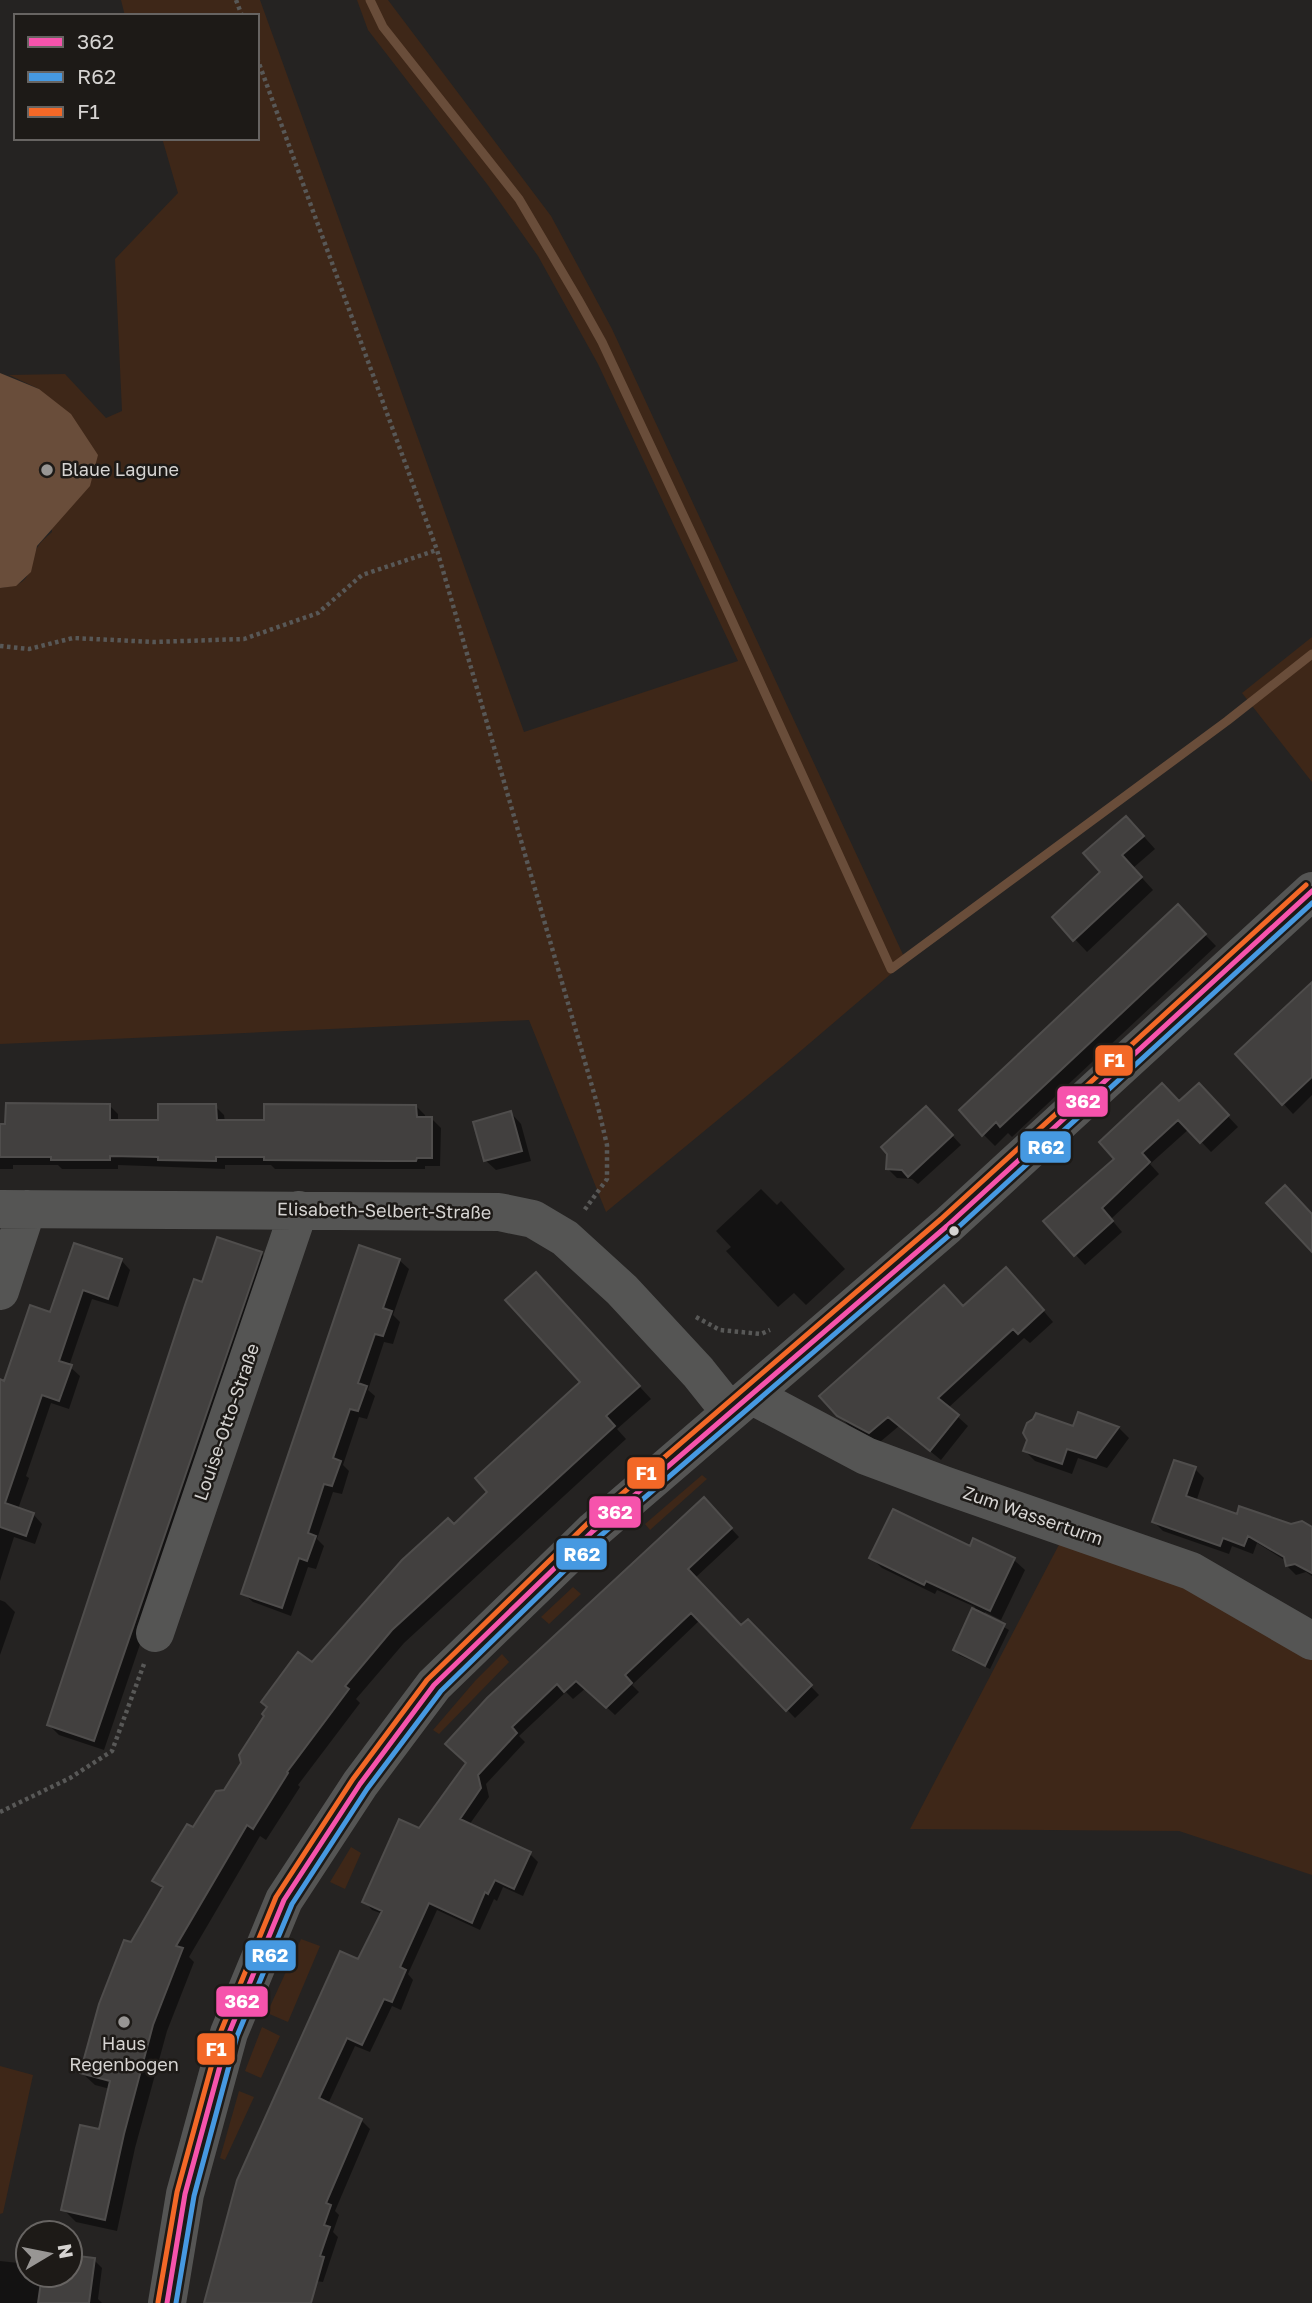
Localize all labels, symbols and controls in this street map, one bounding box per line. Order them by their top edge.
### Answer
legend [14,14,259,140]
text: 362 [77,28,114,54]
text: R62 [77,63,116,89]
text: F1 [77,98,100,124]
place label: Blaue Lagune [61,458,179,480]
marker: Blaue Lagune [39,462,55,478]
line badge: F1 [1094,1044,1134,1077]
text: F1 [1103,1048,1125,1071]
line badge: 362 [1056,1085,1109,1118]
text: 362 [1065,1089,1101,1112]
line badge: R62 [1019,1130,1072,1164]
text: R62 [1028,1135,1064,1158]
street label: Elisabeth-Selbert-Straße [277,1197,491,1223]
unlabelled marker [947,1224,961,1238]
street label: Louise-Otto-Straße [189,1340,263,1503]
line badge: F1 [626,1456,666,1490]
text: F1 [635,1461,657,1484]
street label: Zum Wasserturm [961,1481,1106,1549]
line badge: 362 [588,1495,642,1529]
text: 362 [597,1500,633,1523]
line badge: R62 [555,1537,608,1571]
text: R62 [564,1542,600,1565]
line badge: R62 [244,1939,297,1972]
text: R62 [252,1943,288,1966]
line badge: 362 [215,1985,269,2018]
text: 362 [224,1989,260,2012]
marker: Haus Regenbogen [116,2014,132,2030]
place label: Haus Regenbogen [69,2032,179,2075]
line badge: F1 [196,2032,236,2066]
text: F1 [205,2037,227,2060]
north arrow [14,2219,84,2289]
text: N [54,2242,79,2260]

